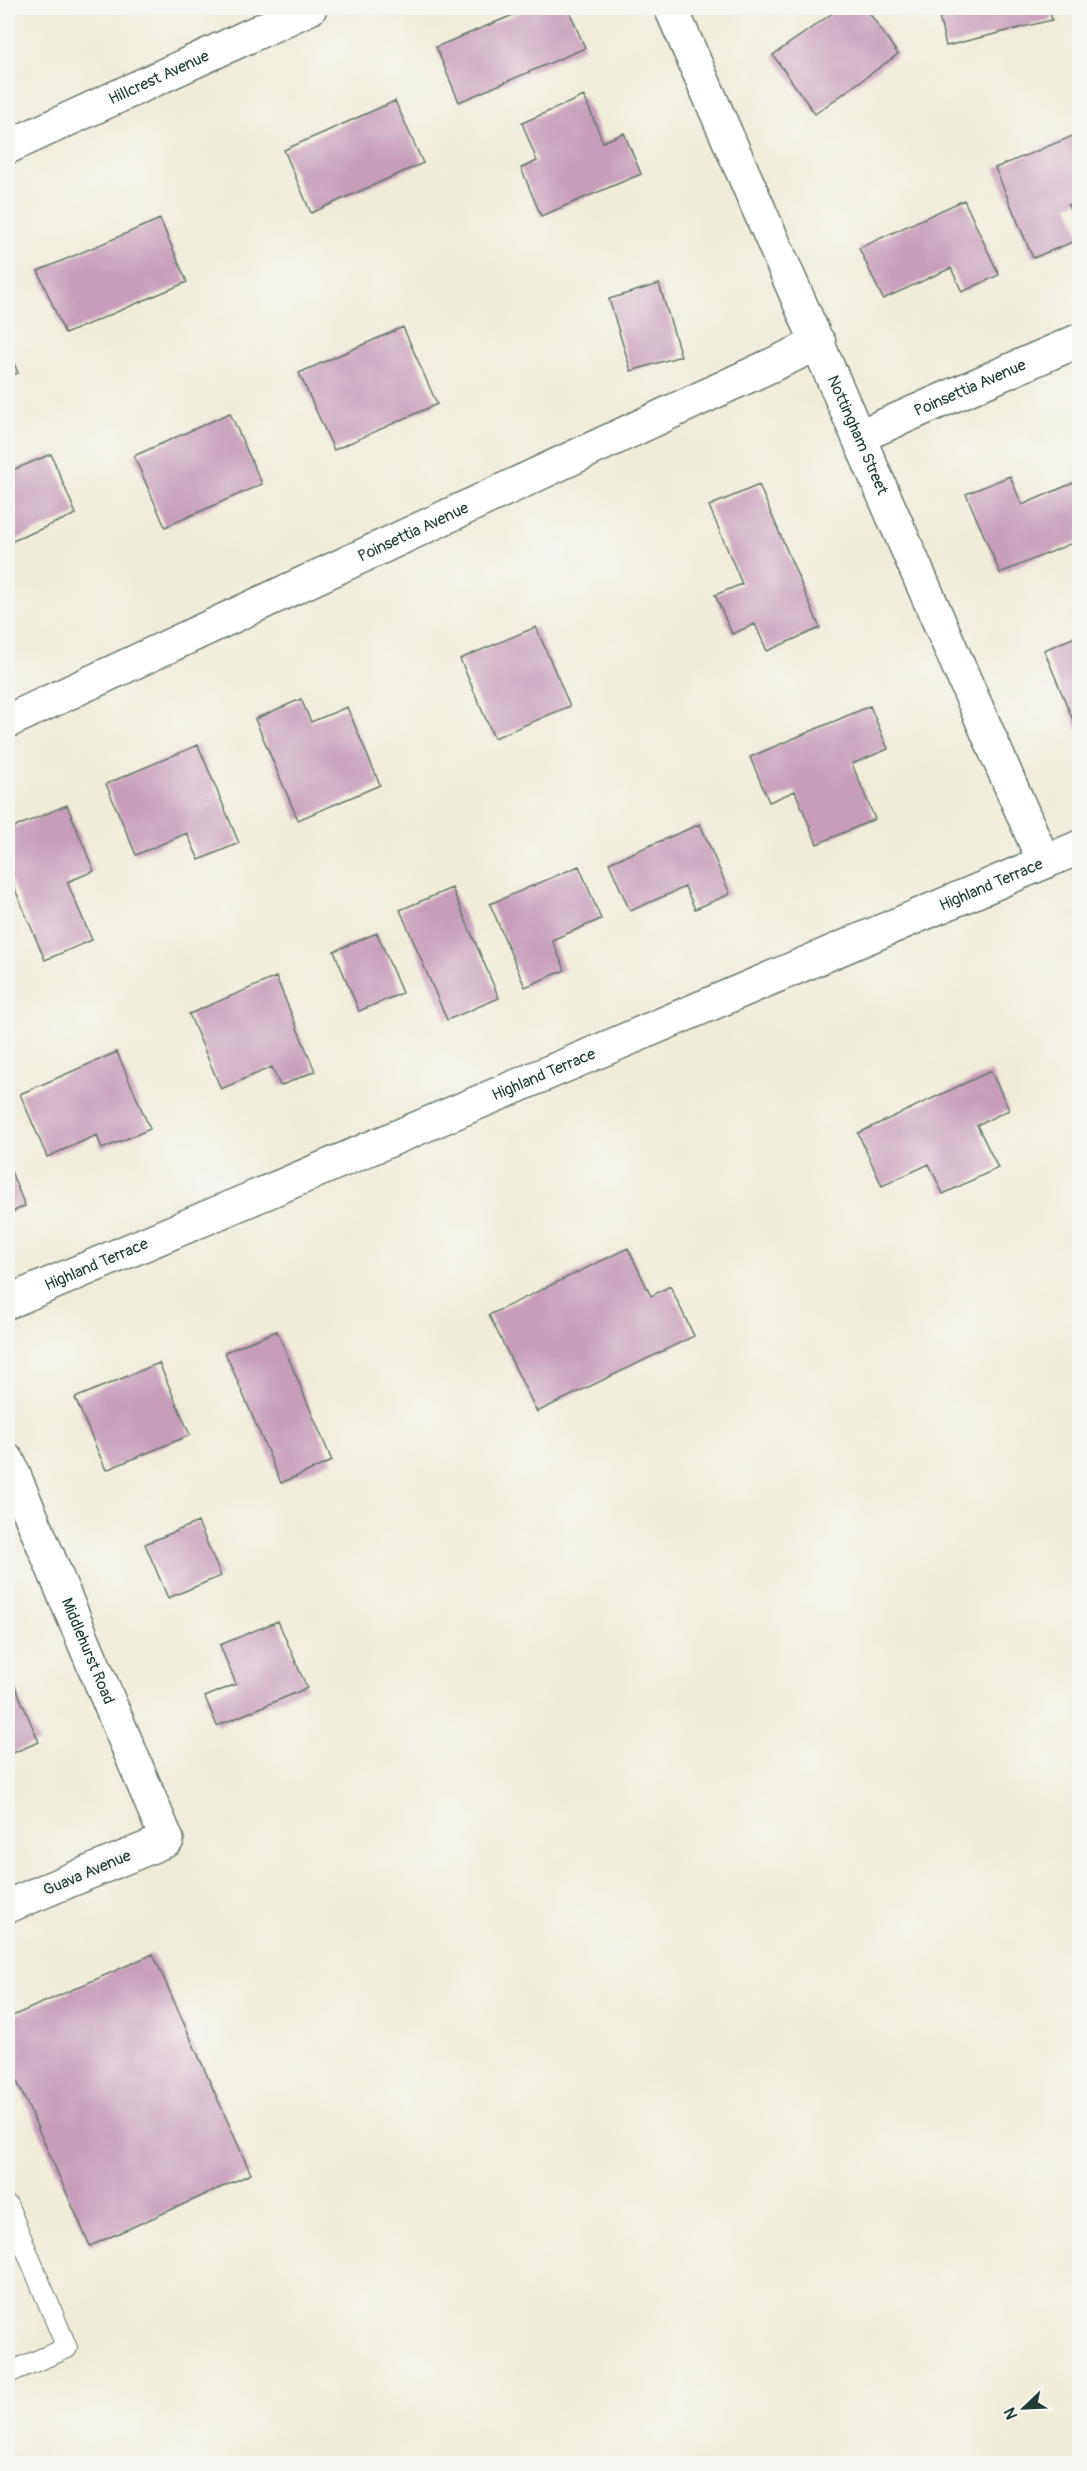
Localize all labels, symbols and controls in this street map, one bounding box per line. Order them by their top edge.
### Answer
street label: Hillcrest Avenue [105,46,212,109]
street label: Poinsettia Avenue [911,355,1029,421]
street label: Nottingham Street [823,372,893,498]
street label: Poinsettia Avenue [355,498,472,567]
street label: Highland Terrace [936,854,1046,916]
street label: Highland Terrace [489,1044,599,1105]
street label: Highland Terrace [42,1234,151,1295]
street label: Middlehurst Road [57,1595,119,1707]
street label: Guava Avenue [40,1846,134,1900]
north arrow [994,2378,1054,2438]
text: N [1000,2404,1022,2422]

